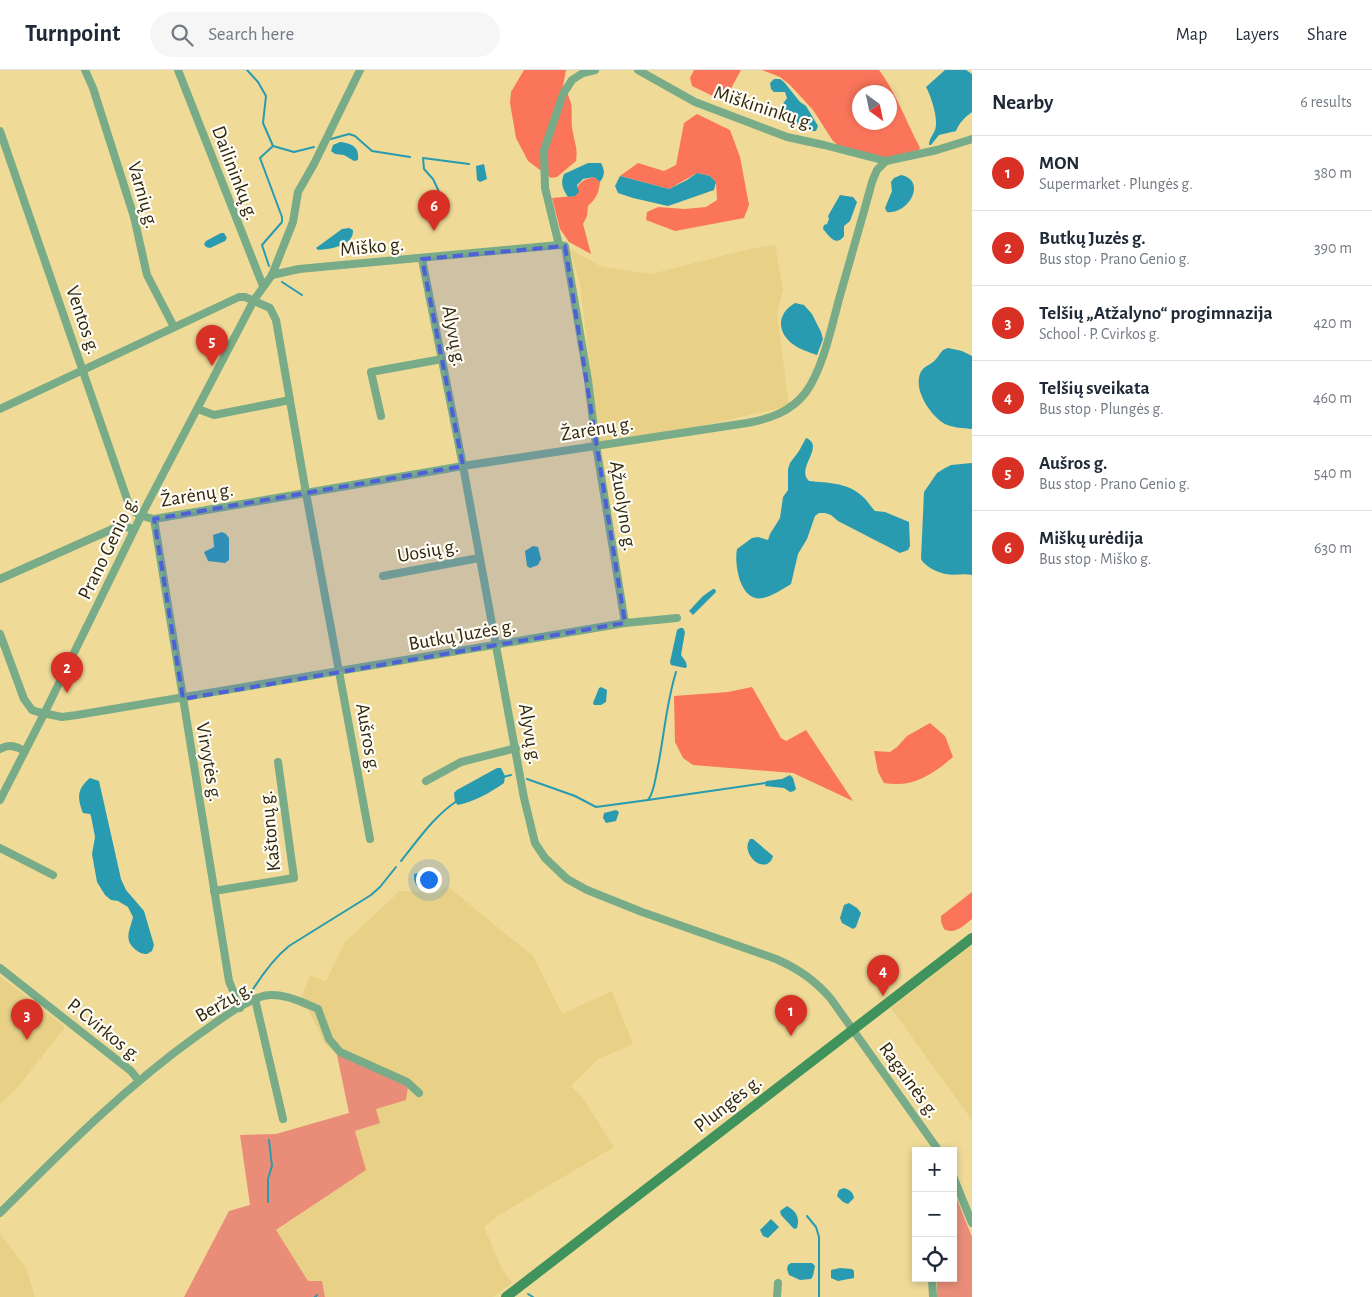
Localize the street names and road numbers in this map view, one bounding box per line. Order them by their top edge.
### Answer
street label: Miškininkų g. [711,82,817,134]
street label: Dailininkų g. [208,123,262,223]
street label: Varnių g. [124,159,162,231]
street label: Miško g. [339,234,405,260]
street label: Ventos g. [62,283,104,357]
street label: Alyvų g. [438,304,470,368]
street label: Žarėnų g. [559,412,635,445]
street label: Ąžuolyno g. [606,459,640,553]
street label: Žarėnų g. [159,478,235,511]
street label: Prano Genio g. [74,493,142,603]
street label: Uosių g. [396,536,460,566]
street label: Butkų Juzės g. [407,616,517,654]
street label: Aušros g. [352,702,384,774]
street label: Alyvų g. [515,702,545,766]
street label: Virvytės g. [192,721,226,803]
street label: Kaštonų g. [256,790,284,872]
street label: Beržų g. [192,978,256,1026]
street label: P. Cvirkos g. [63,994,145,1066]
street label: Ragainės g. [875,1039,943,1121]
street label: Plungės g. [690,1072,766,1136]

